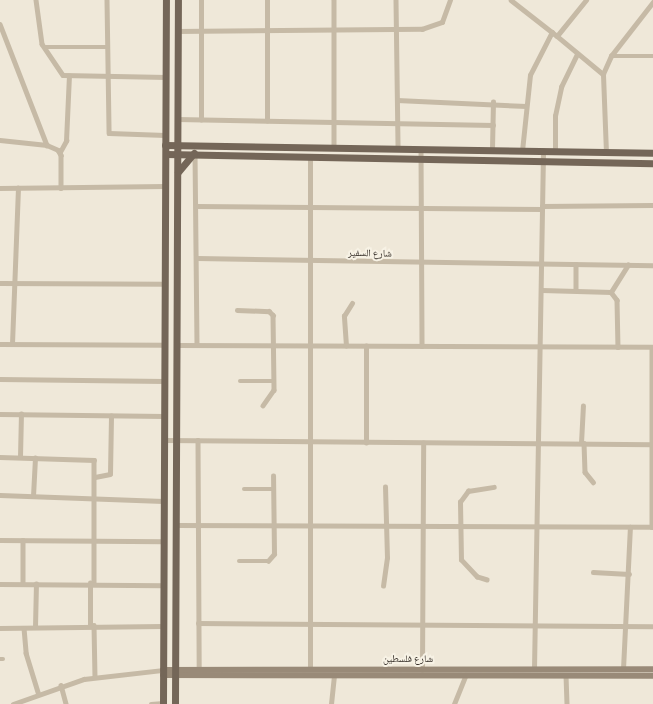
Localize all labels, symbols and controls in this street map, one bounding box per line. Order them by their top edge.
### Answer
street label: شارع السفير [348,247,392,259]
street label: شارع فلسطين [383,653,433,665]

